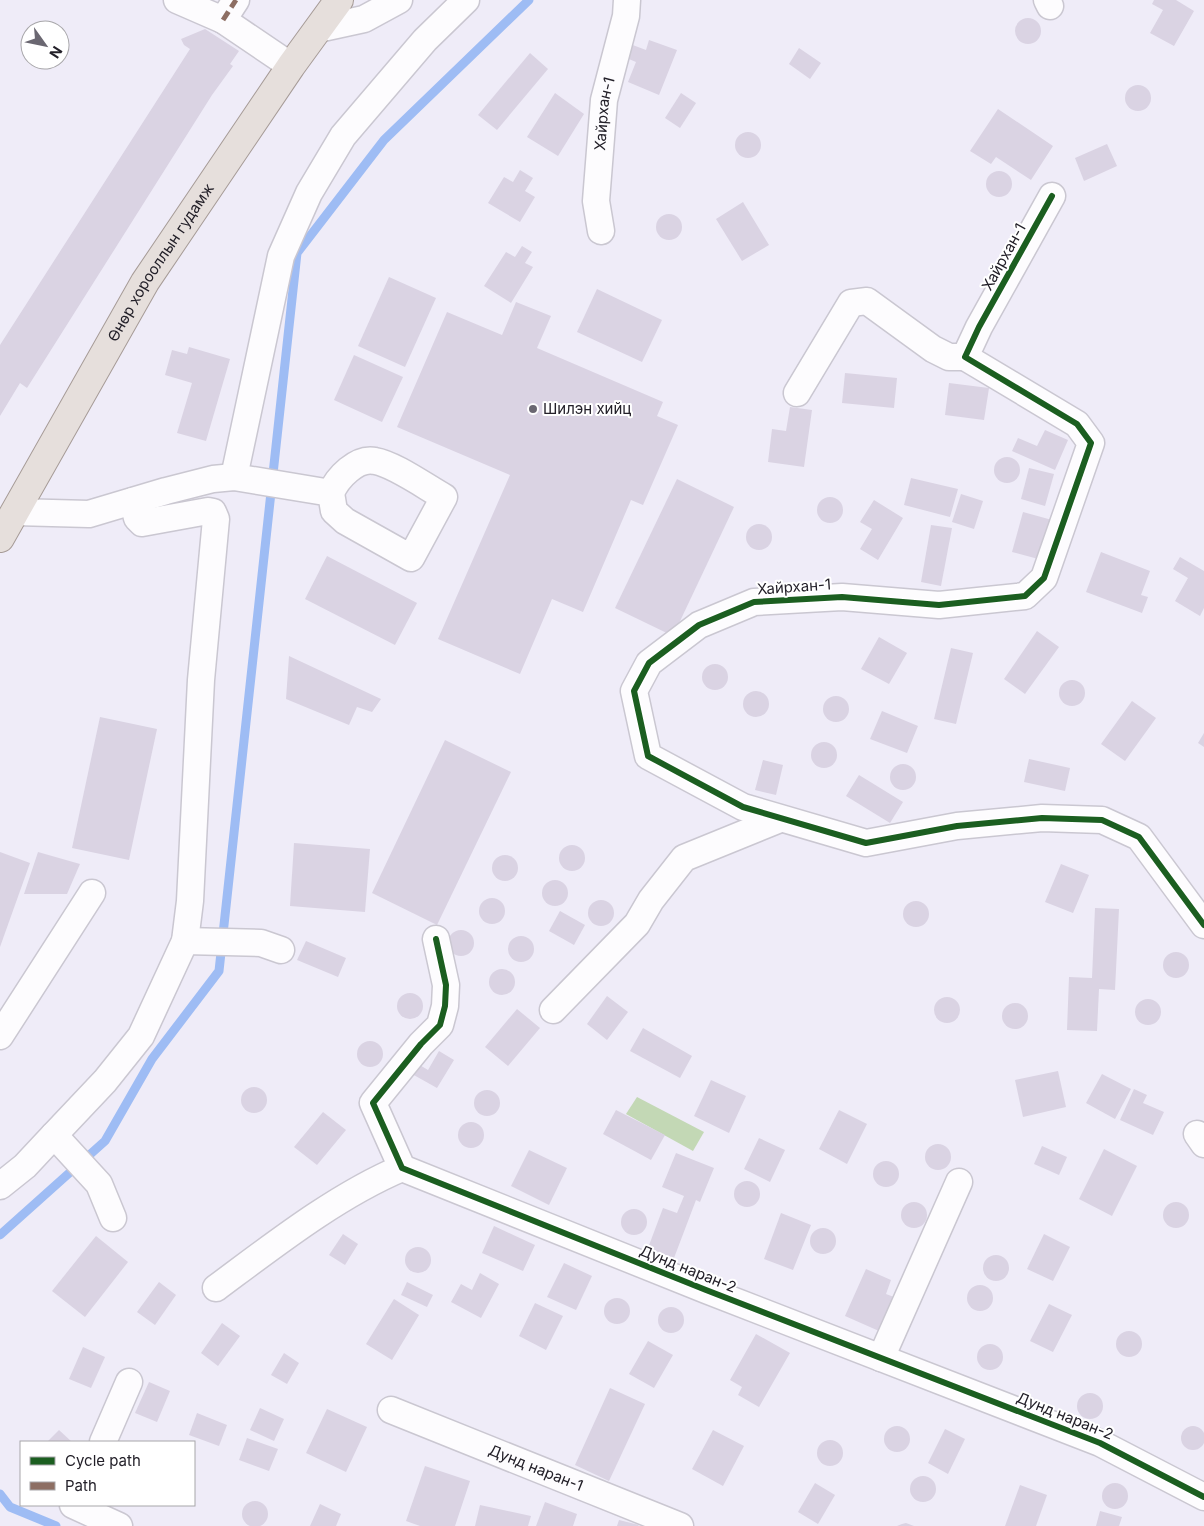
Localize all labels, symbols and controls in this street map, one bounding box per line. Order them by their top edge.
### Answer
north arrow [20,20,70,70]
text: N [46,43,66,61]
street label: Хайрхан-1 [590,75,619,151]
street label: Өнөр хорооллын гудамж [103,180,218,345]
street label: Хайрхан-1 [977,220,1030,294]
place label: Шилэн хийц [543,399,631,418]
marker: Шилэн хийц [527,403,539,415]
street label: Хайрхан-1 [756,574,832,599]
street label: Дунд наран-2 [637,1240,739,1297]
street label: Дунд наран-2 [1014,1387,1116,1444]
street label: Дунд наран-1 [486,1440,586,1495]
legend [20,1441,195,1506]
text: Cycle path [65,1451,141,1470]
text: Path [65,1476,97,1495]

